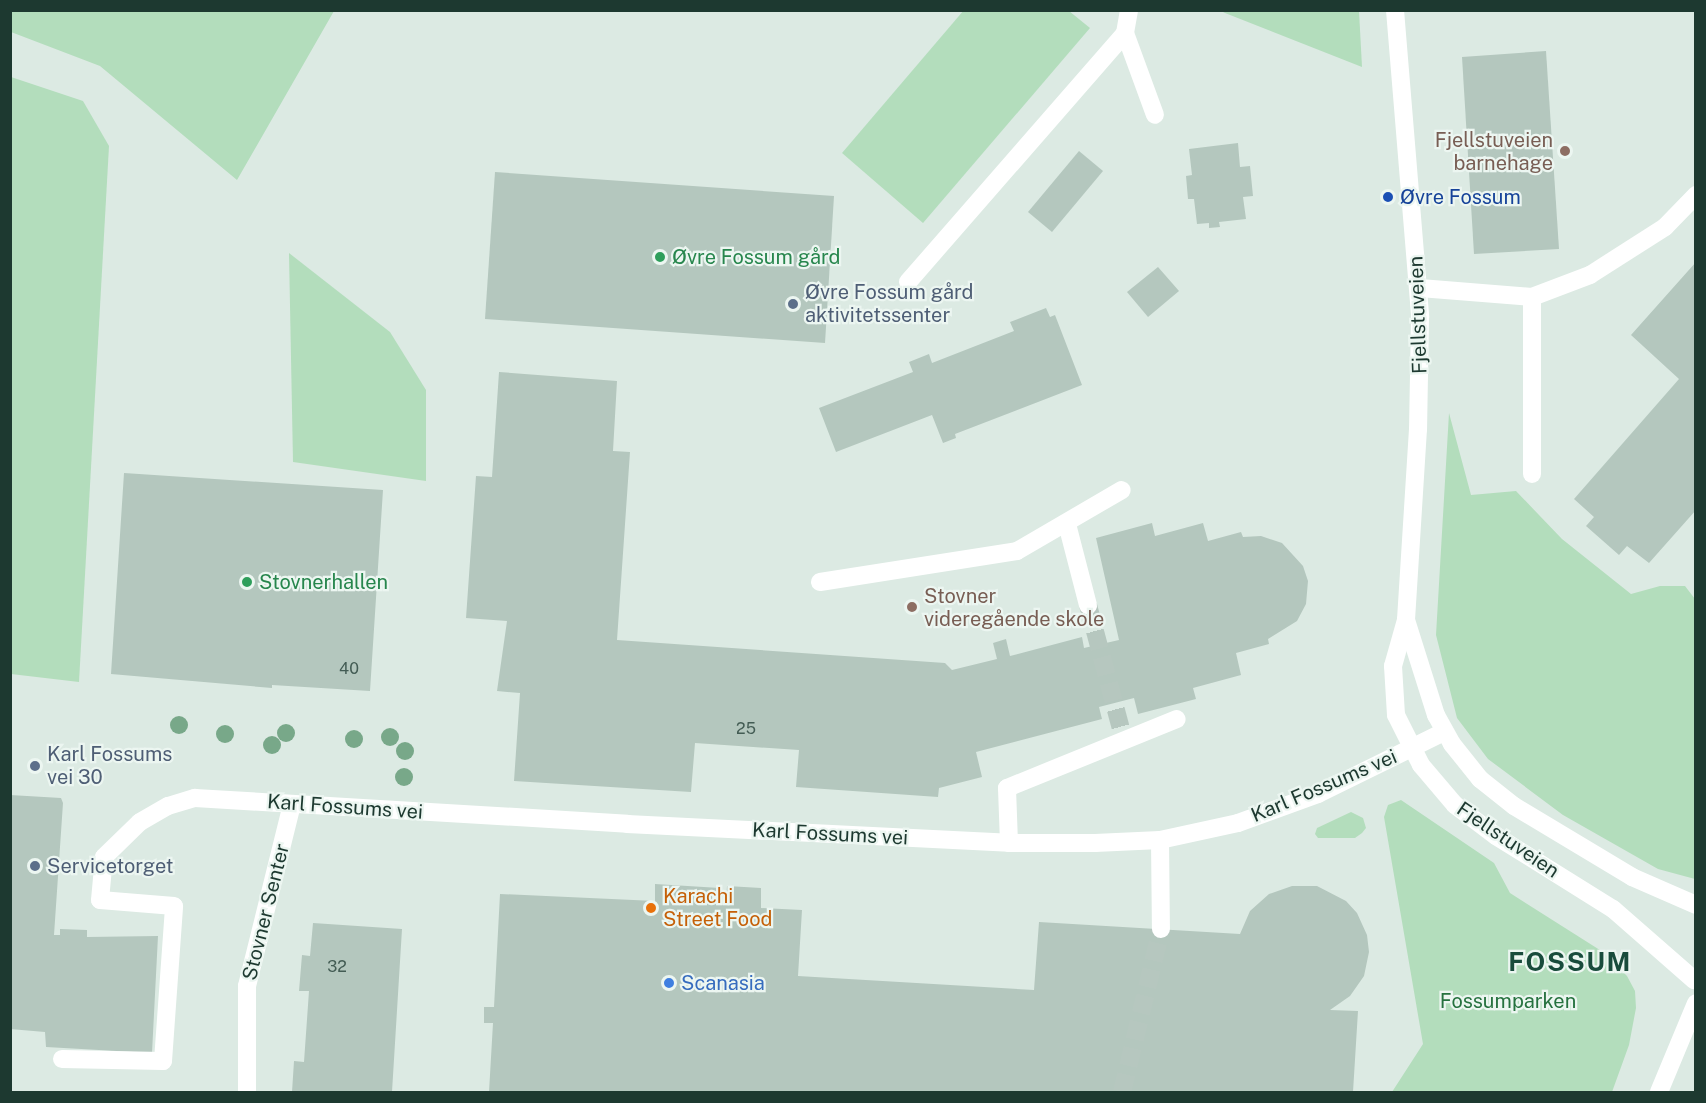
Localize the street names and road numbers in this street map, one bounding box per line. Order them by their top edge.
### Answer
street label: Fjellstuveien [1404,256,1432,374]
street label: Karl Fossums vei [1247,744,1401,828]
street label: Karl Fossums vei [266,790,424,824]
street label: Fjellstuveien [1452,797,1564,883]
street label: Karl Fossums vei [751,818,909,850]
street label: Stovner Senter [237,841,295,983]

